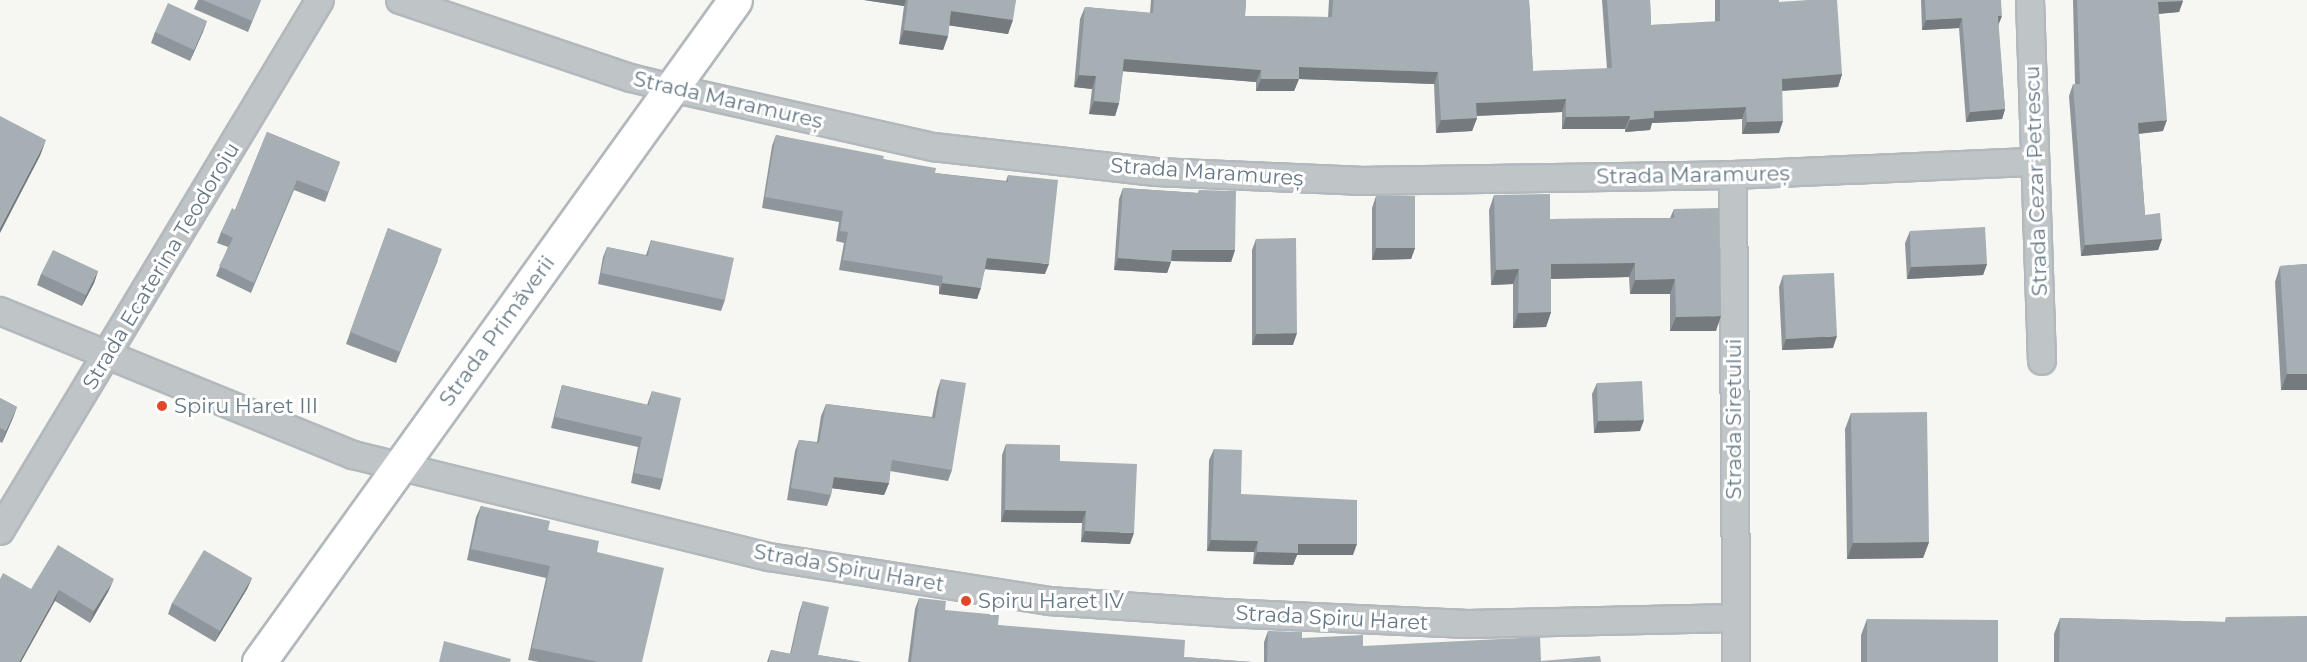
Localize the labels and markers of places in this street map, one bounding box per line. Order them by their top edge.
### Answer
place label: Spiru Haret III [174,393,318,419]
marker: Spiru Haret III [155,399,169,413]
place label: Spiru Haret IV [978,588,1124,614]
marker: Spiru Haret IV [959,594,973,608]

